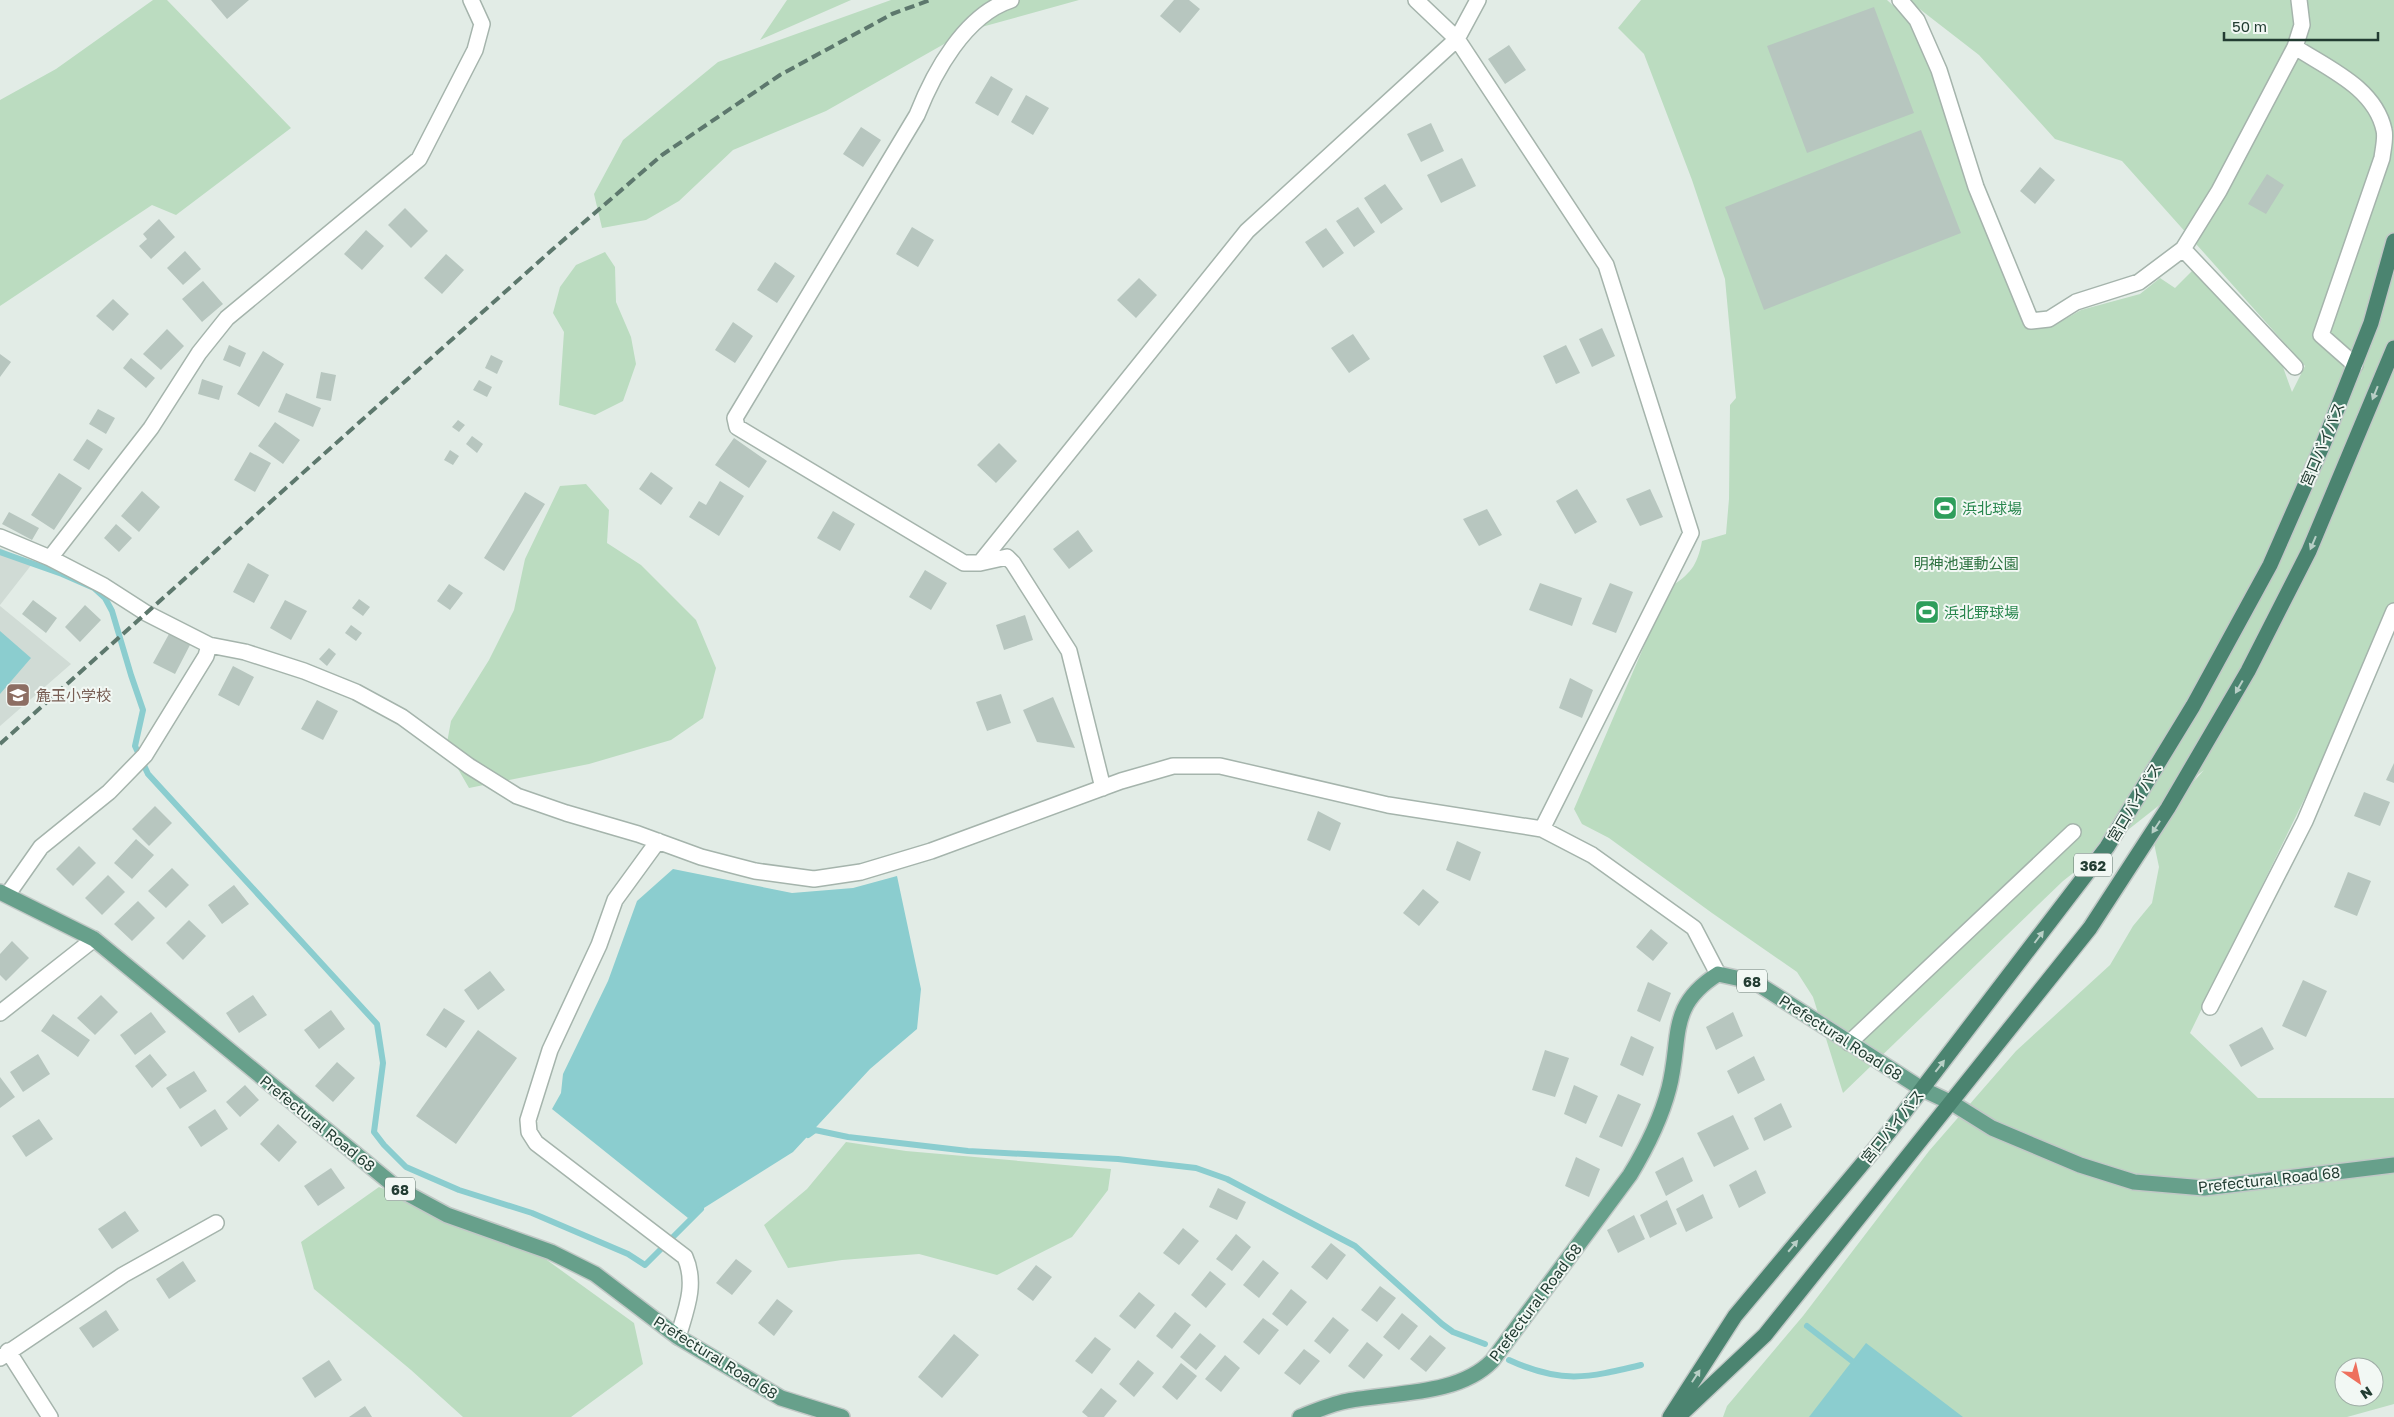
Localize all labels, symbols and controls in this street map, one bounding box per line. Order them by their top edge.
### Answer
scale bar [2224,10,2378,42]
text: 50 m [2232,17,2267,35]
one-way arrow [2371,386,2379,400]
street label: 宮口バイパス [2296,399,2348,489]
sports icon: 浜北球場 [1932,495,1958,521]
place label: 浜北球場 [1962,499,2022,517]
one-way arrow [2309,536,2317,551]
park label: 明神池運動公園 [1913,554,2019,572]
sports icon: 浜北野球場 [1914,599,1940,625]
place label: 浜北野球場 [1944,603,2019,621]
one-way arrow [2234,681,2243,694]
school or university icon: 麁玉小学校 [5,682,31,708]
place label: 麁玉小学校 [36,686,111,704]
street label: 宮口バイパス [2103,759,2165,845]
one-way arrow [2151,821,2161,834]
road number: 362 [2074,854,2112,876]
one-way arrow [2034,930,2044,944]
road number: 68 [1737,969,1767,992]
street label: Prefectural Road 68 [1776,991,1906,1083]
one-way arrow [1934,1060,1945,1073]
street label: Prefectural Road 68 [257,1071,379,1175]
street label: 宮口バイパス [1857,1085,1927,1167]
street label: Prefectural Road 68 [2197,1163,2341,1195]
road number: 68 [385,1178,415,1200]
street label: Prefectural Road 68 [1485,1240,1585,1364]
one-way arrow [1788,1240,1799,1253]
street label: Prefectural Road 68 [651,1312,781,1402]
north arrow [2334,1357,2384,1407]
one-way arrow [1691,1369,1701,1383]
text: N [2357,1383,2376,1403]

